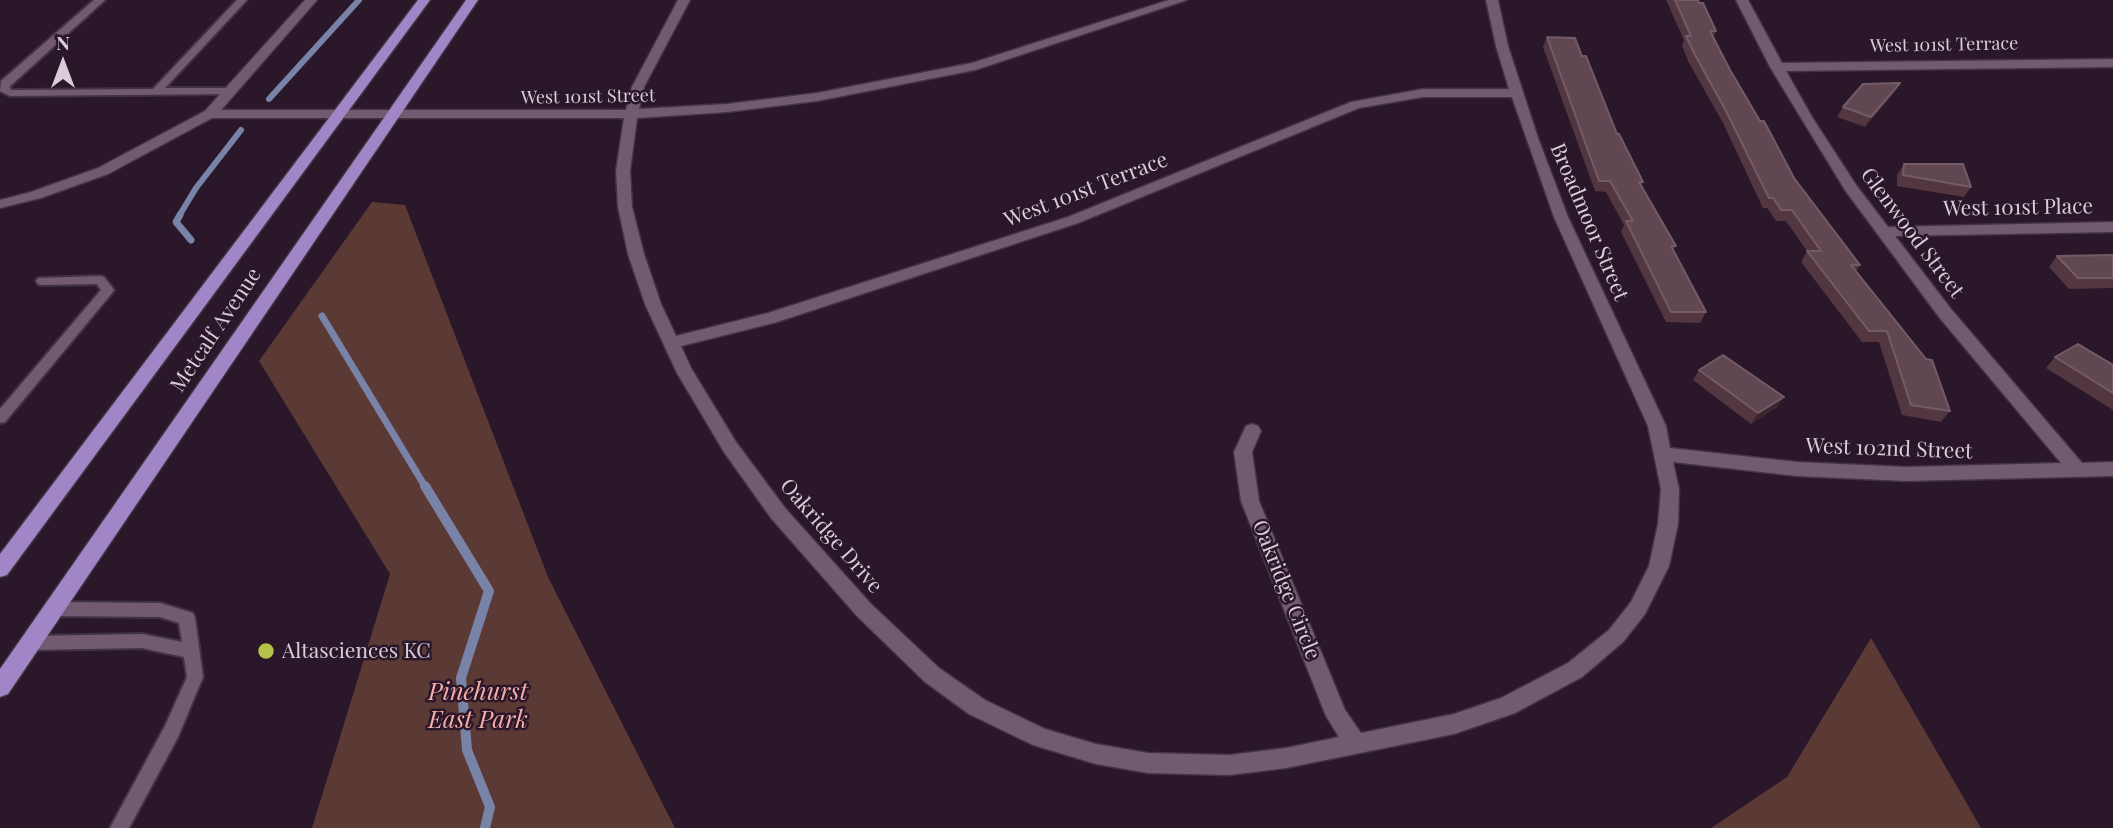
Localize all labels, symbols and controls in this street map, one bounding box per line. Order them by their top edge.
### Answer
north arrow [28,28,98,98]
text: N [56,29,70,55]
street label: West 101st Terrace [1870,33,2018,57]
street label: West 101st Street [521,85,655,109]
street label: Broadmoor Street [1544,139,1634,305]
street label: West 101st Terrace [1001,147,1171,233]
street label: Glenwood Street [1855,163,1969,303]
street label: West 101st Place [1943,194,2093,222]
street label: Metcalf Avenue [165,263,267,397]
street label: West 102nd Street [1805,433,1973,465]
street label: Oakridge Drive [774,474,888,598]
street label: Oakridge Circle [1247,517,1325,663]
place label: Altasciences KC [282,638,431,664]
marker: Altasciences KC [256,641,276,661]
park label: Pinehurst East Park [428,679,528,735]

